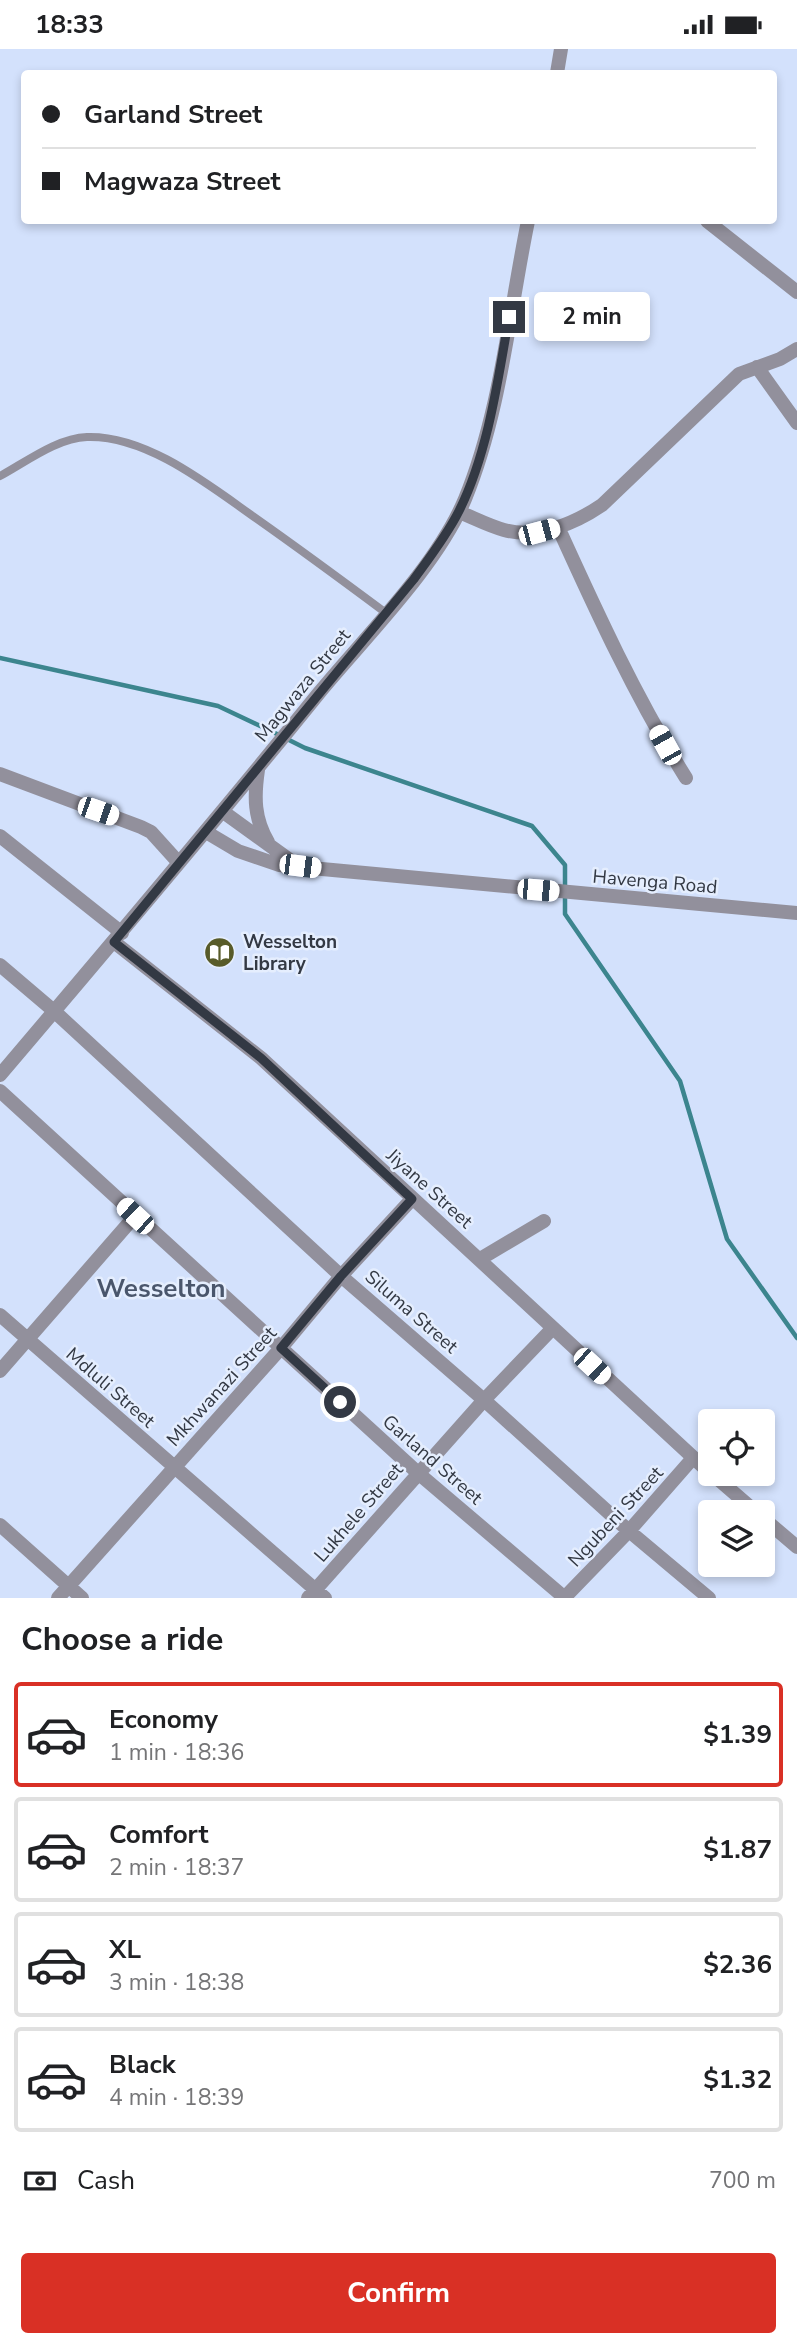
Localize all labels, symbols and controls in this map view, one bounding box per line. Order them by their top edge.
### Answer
text: 18:33 [35,7,104,42]
text: Garland Street [84,97,262,132]
text: Magwaza Street [84,164,280,199]
callout: 2 min [534,293,649,341]
route end [493,301,525,333]
text: 2 min [562,301,622,332]
car [516,516,563,548]
street label: Magwaza Street [249,623,357,748]
car [646,722,685,768]
car [75,794,122,828]
car [278,853,323,879]
street label: Havenga Road [591,864,718,900]
car [517,878,560,902]
place label: Wesselton Library [243,929,337,977]
library icon: Wesselton Library [203,935,237,969]
street label: Jiyane Street [380,1142,478,1235]
car [113,1194,158,1238]
street label: Siluma Street [359,1264,464,1360]
district label: Wesselton [97,1271,225,1306]
street label: Mkhwanazi Street [161,1321,283,1452]
street label: Mdluli Street [60,1342,161,1434]
car [570,1344,615,1388]
route start [324,1386,356,1418]
street label: Garland Street [377,1409,488,1511]
map controls [698,1409,775,1577]
button: locate [698,1409,775,1486]
street label: Lukhele Street [308,1457,409,1568]
street label: Ngubeni Street [562,1460,669,1573]
button: layers [698,1500,775,1577]
text: Choose a ride [21,1618,223,1661]
text: Economy [109,1702,218,1737]
icon: car [25,1703,88,1766]
text: $1.39 [703,1717,772,1752]
text: 1 min · 18:36 [109,1737,244,1768]
text: Comfort [109,1817,209,1852]
icon: car [25,1818,88,1881]
text: $1.87 [703,1832,772,1867]
text: 2 min · 18:37 [109,1852,244,1883]
text: XL [109,1932,141,1967]
icon: car [25,1933,88,1996]
text: $2.36 [703,1947,772,1982]
text: 3 min · 18:38 [109,1967,244,1998]
text: Black [109,2047,176,2082]
icon: car [25,2048,88,2111]
text: $1.32 [703,2062,772,2097]
text: 4 min · 18:39 [109,2082,244,2113]
icon: cash [21,2162,59,2200]
text: Cash [77,2163,135,2198]
text: 700 m [709,2165,776,2196]
button: Confirm [21,2253,776,2333]

